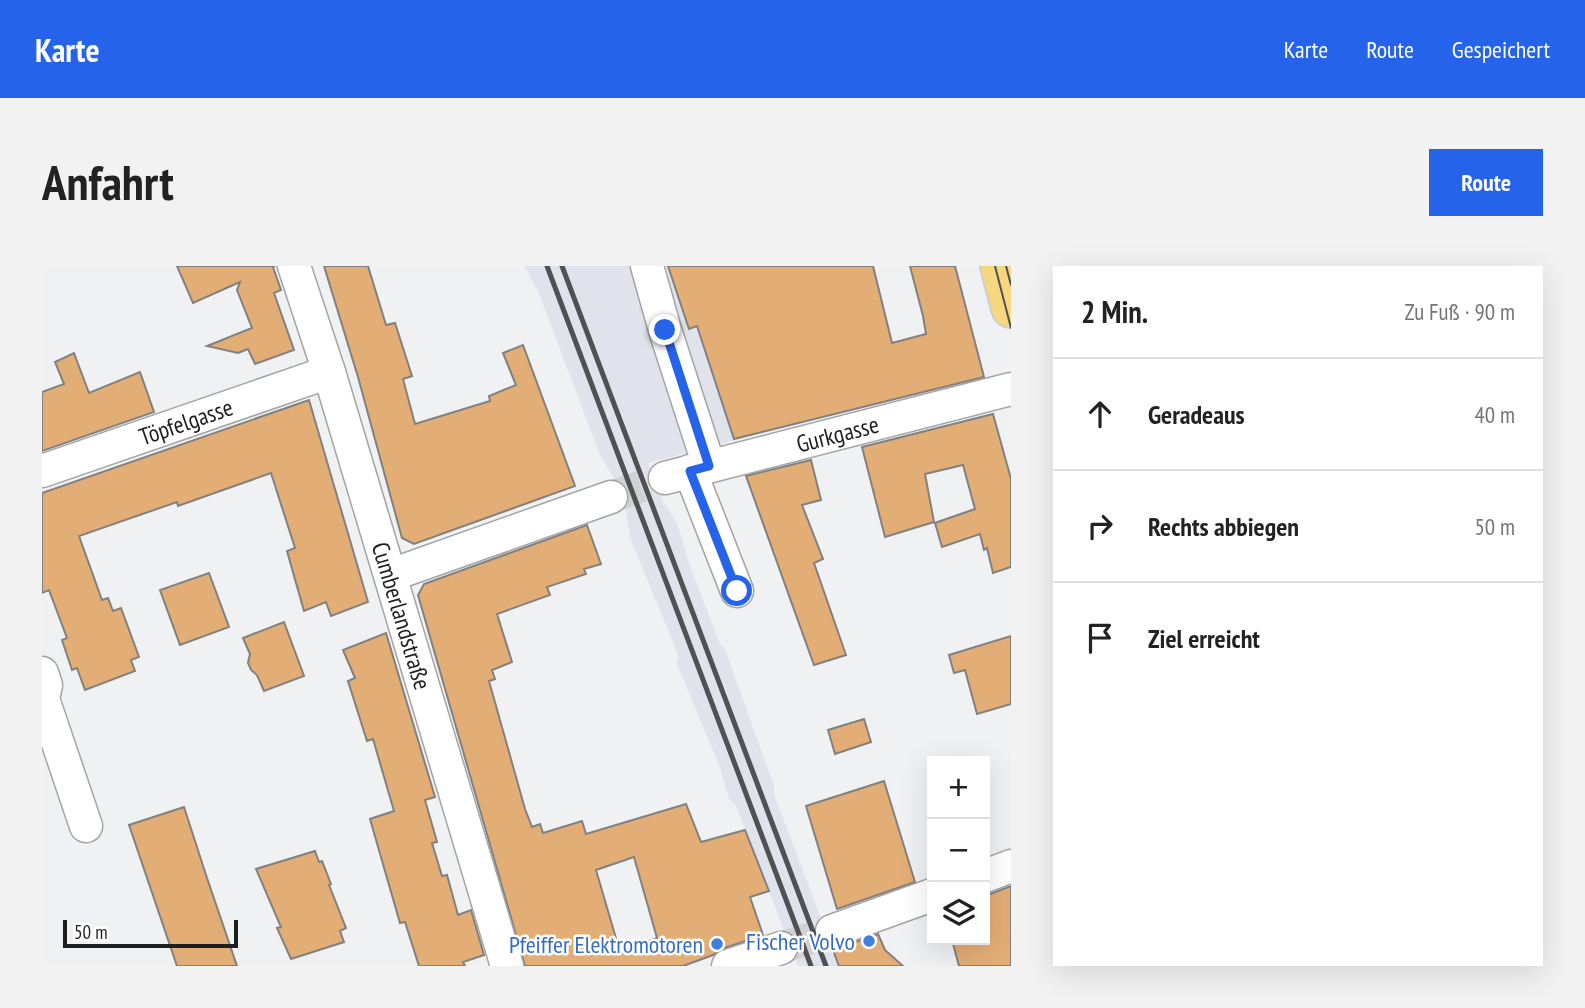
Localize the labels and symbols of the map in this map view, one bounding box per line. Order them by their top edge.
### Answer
route end [649,314,680,345]
street label: Töpfelgasse [135,391,237,452]
street label: Gurkgasse [793,408,882,459]
street label: Cumberlandstraße [365,538,439,693]
route start [721,575,752,606]
scale bar [63,917,238,949]
place label: Fischer Volvo [746,926,855,957]
place label: Pfeiffer Elektromotoren [509,929,703,960]
marker: Fischer Volvo [861,933,877,949]
marker: Pfeiffer Elektromotoren [709,936,725,952]

